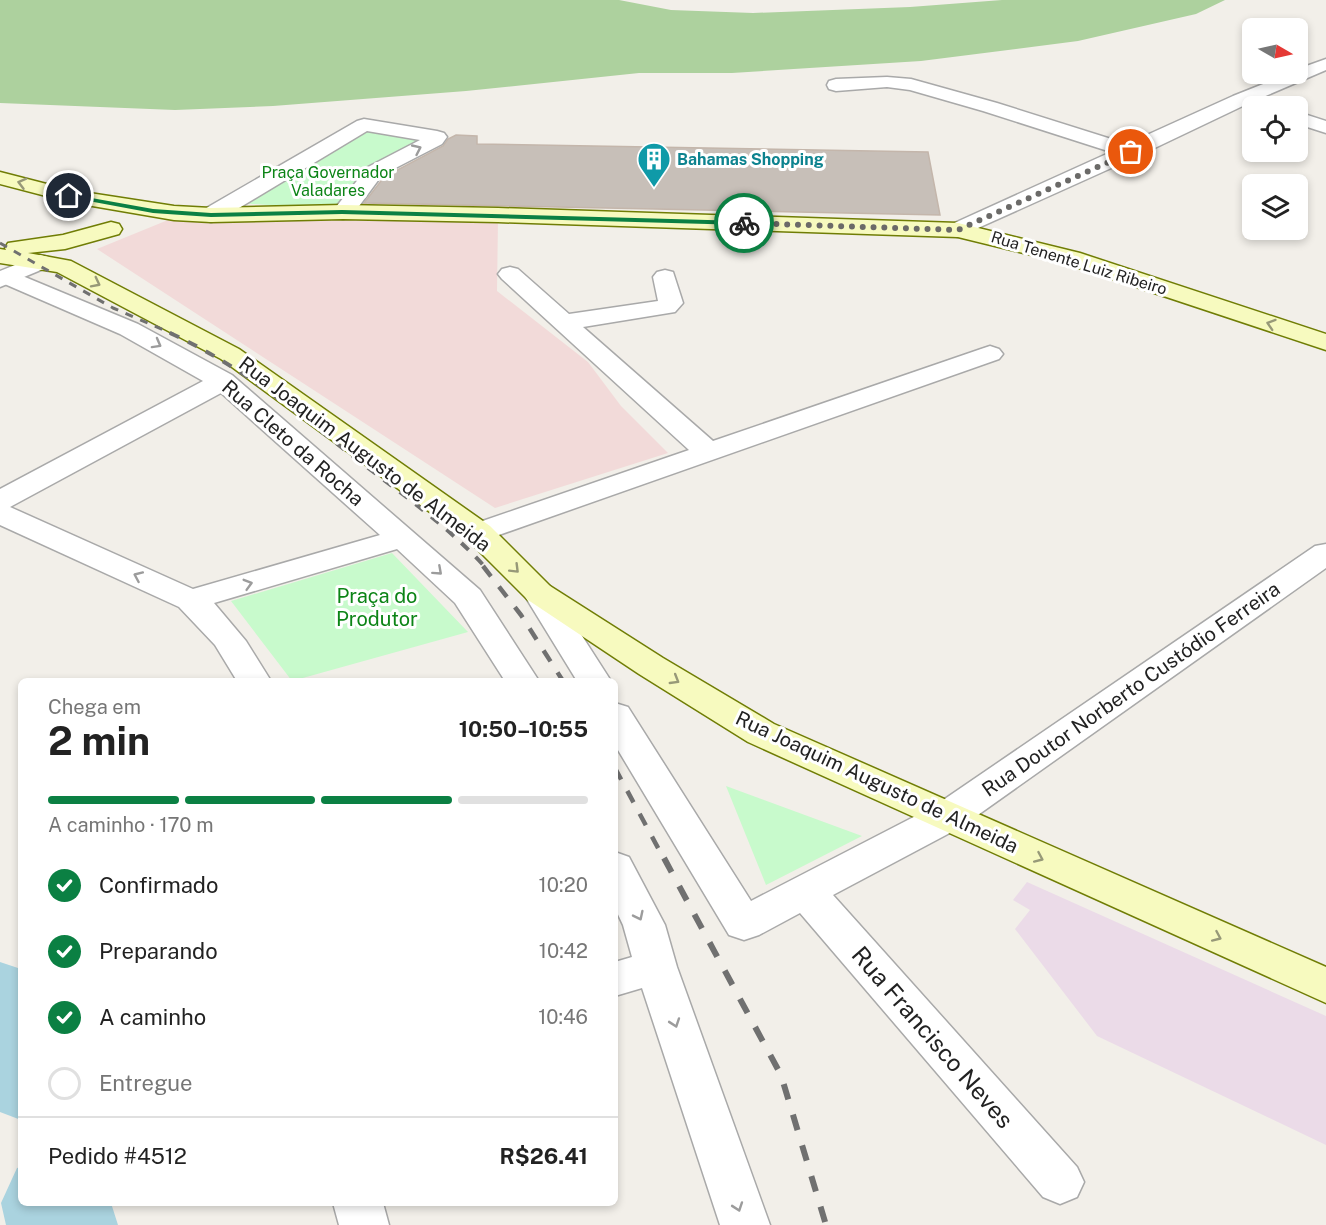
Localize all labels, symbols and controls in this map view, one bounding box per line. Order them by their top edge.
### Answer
north arrow [1242,18,1308,84]
map controls [1242,18,1308,240]
button: locate [1242,96,1308,162]
pin [1105,126,1156,177]
icon: bag [1114,135,1147,168]
building icon: Bahamas Shopping [636,141,672,188]
one-way arrow [411,144,422,156]
place label: Bahamas Shopping [677,150,824,169]
park label: Praça Governador Valadares [261,163,395,200]
pin [43,170,94,221]
button: layers [1242,174,1308,240]
one-way arrow [17,178,27,191]
icon: home [52,179,85,212]
courier [714,193,774,253]
icon: bike [728,207,761,240]
street label: Rua Tenente Luiz Ribeiro [989,227,1169,299]
one-way arrow [89,276,100,288]
one-way arrow [1266,318,1276,331]
one-way arrow [150,337,161,348]
street label: Rua Joaquim Augusto de Almeida [234,351,496,557]
street label: Rua Cleto da Rocha [217,375,369,511]
one-way arrow [508,562,519,573]
one-way arrow [431,564,442,575]
one-way arrow [134,571,145,583]
street label: Rua Doutor Norberto Custódio Ferreira [977,576,1285,802]
one-way arrow [242,579,252,591]
park label: Praça do Produtor [336,584,418,631]
one-way arrow [669,673,679,685]
text: Chega em [48,695,141,719]
street label: Rua Joaquim Augusto de Almeida [732,706,1022,858]
text: 10:50–10:55 [459,716,588,742]
text: 2 min [48,718,150,764]
text: A caminho · 170 m [48,813,214,837]
one-way arrow [1032,850,1043,862]
icon: check [48,869,81,902]
text: Confirmado [99,872,218,898]
text: 10:20 [539,873,588,897]
one-way arrow [632,909,643,920]
one-way arrow [1210,930,1221,942]
icon: check [48,935,81,968]
text: Preparando [99,938,218,964]
text: 10:42 [539,939,588,963]
street label: Rua Francisco Neves [847,940,1019,1134]
icon: check [48,1001,81,1034]
text: A caminho [99,1004,206,1030]
text: 10:46 [538,1005,588,1029]
one-way arrow [667,1017,680,1028]
text: Entregue [99,1070,193,1096]
text: Pedido #4512 [48,1143,187,1169]
text: R$26.41 [500,1143,588,1169]
one-way arrow [731,1201,744,1212]

